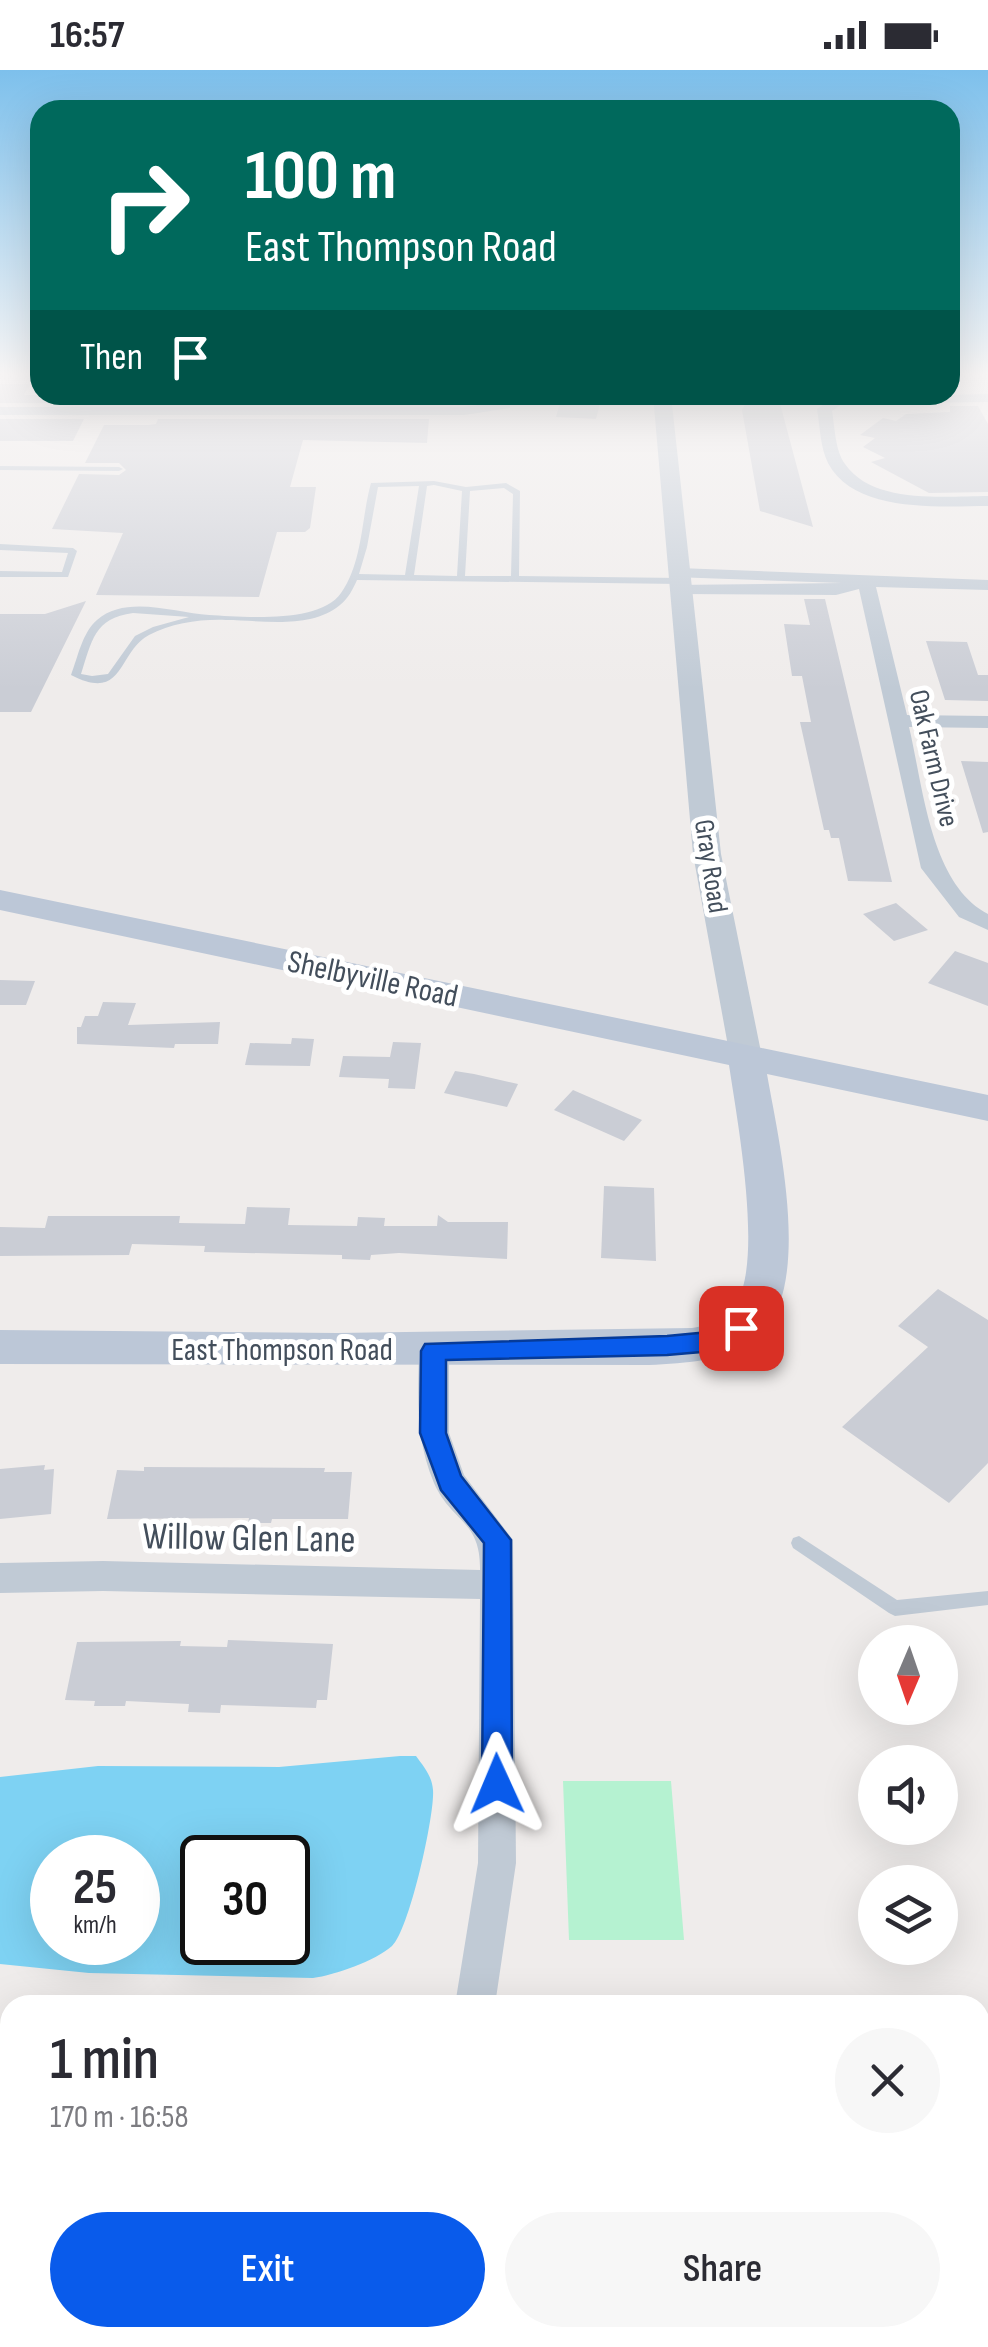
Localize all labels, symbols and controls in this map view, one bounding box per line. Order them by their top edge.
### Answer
text: 16:57 [50,13,124,58]
text: 100 m [245,135,396,219]
icon: right [80,140,210,270]
text: East Thompson Road [245,220,557,275]
icon: arrive [163,330,218,385]
text: Then [80,335,143,380]
street label: Oak Farm Drive [902,687,965,830]
street label: Gray Road [687,817,734,915]
street label: Shelbyville Road [284,942,461,1017]
pin [699,1286,784,1371]
icon: arrive [714,1301,769,1356]
street label: East Thompson Road [171,1331,393,1370]
street label: Willow Glen Lane [142,1514,356,1563]
north arrow [858,1625,958,1725]
map controls [858,1625,958,1965]
position arrow [445,1732,549,1836]
button: sound [858,1745,958,1845]
speed limit sign: 30 [180,1835,310,1965]
text: 25 [73,1858,117,1918]
button: layers [858,1865,958,1965]
text: km/h [73,1910,117,1941]
text: 1 min [50,2024,159,2096]
button: close [835,2028,940,2133]
text: 170 m · 16:58 [50,2098,188,2137]
button: Exit [50,2212,485,2327]
button: Share [505,2212,940,2327]

